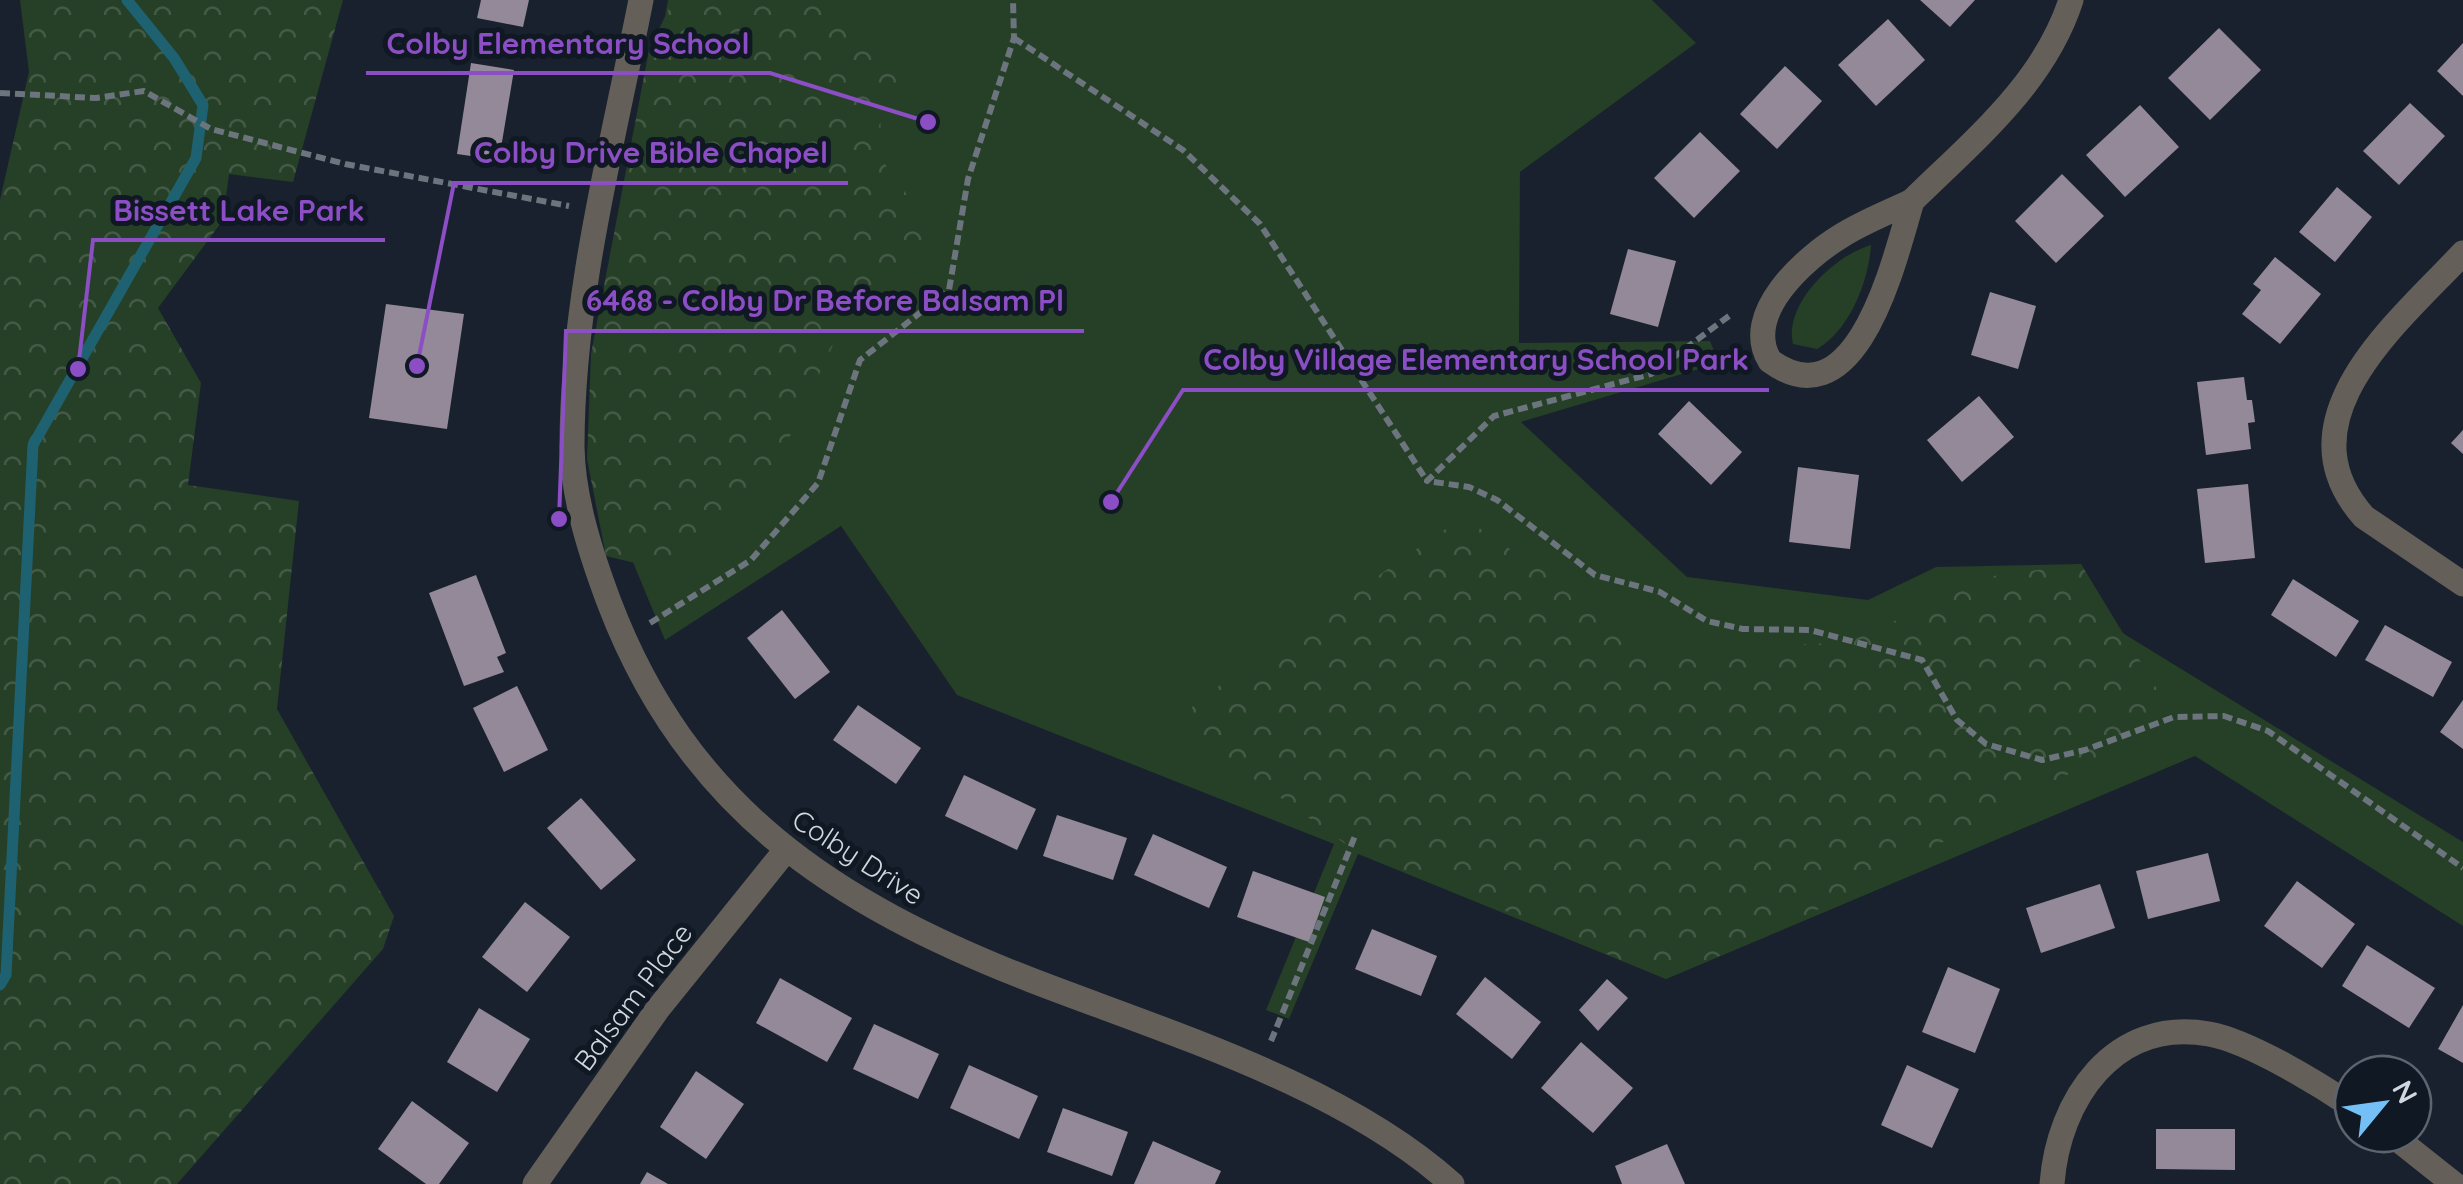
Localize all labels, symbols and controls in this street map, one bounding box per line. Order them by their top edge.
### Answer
callout: Colby Elementary School [366,13,770,73]
text: Colby Elementary School [386,24,750,62]
callout: Colby Drive Bible Chapel [454,123,848,183]
text: Colby Drive Bible Chapel [474,133,828,171]
callout: Bissett Lake Park [93,180,385,240]
text: Bissett Lake Park [113,191,365,229]
callout: 6468 - Colby Dr Before Balsam Pl [566,271,1084,331]
text: 6468 - Colby Dr Before Balsam Pl [586,281,1064,319]
callout: Colby Village Elementary School Park [1183,330,1769,390]
text: Colby Village Elementary School Park [1203,340,1749,378]
street label: Colby Drive [786,801,931,912]
street label: Balsam Place [566,916,699,1077]
north arrow [2333,1054,2433,1154]
text: N [2385,1074,2426,1109]

